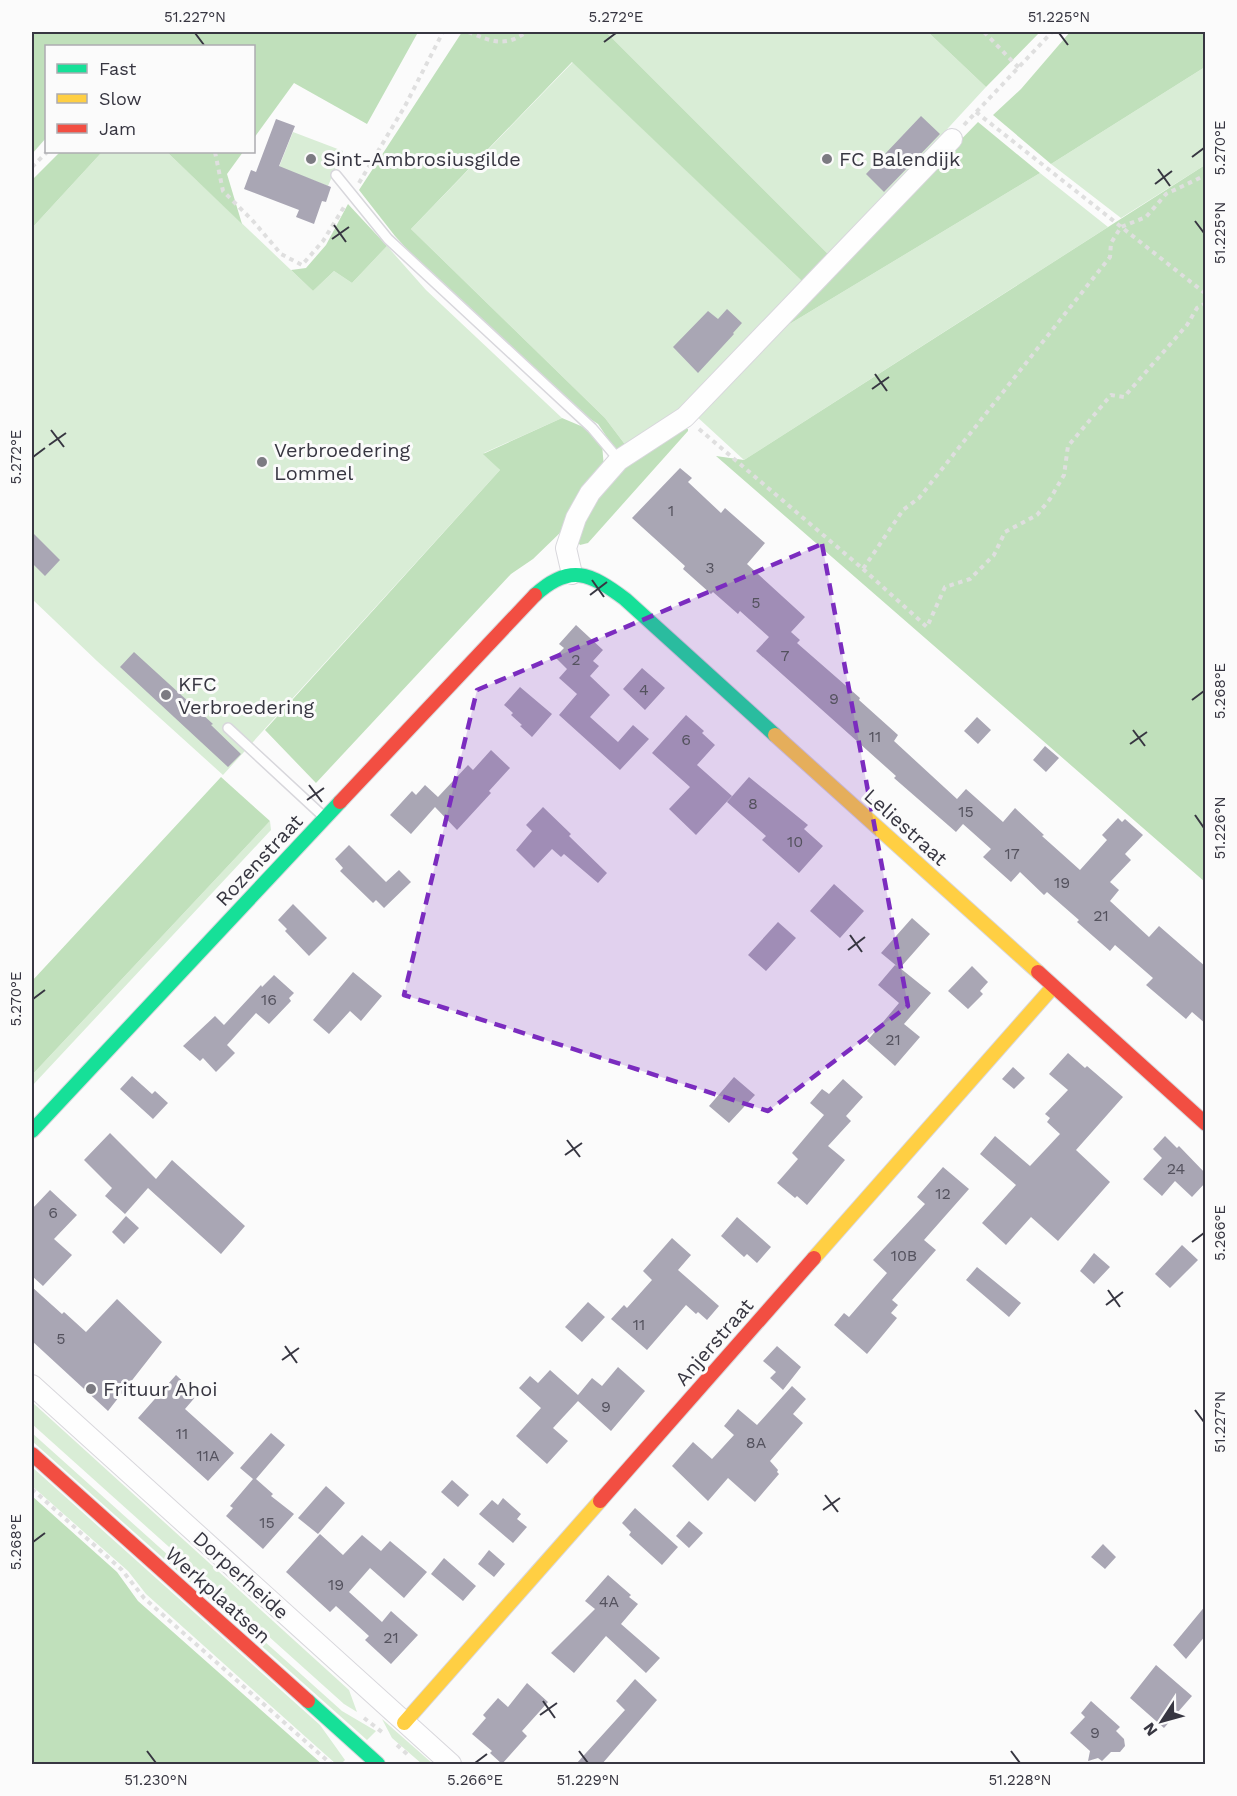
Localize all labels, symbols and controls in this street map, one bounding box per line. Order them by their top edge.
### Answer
text: 51.227°N [164,8,226,26]
text: 5.272°E [589,8,643,26]
text: 51.225°N [1028,8,1090,26]
legend [45,45,255,153]
text: Fast [99,58,137,79]
text: Slow [99,88,142,109]
text: Jam [99,118,136,139]
text: 5.270°E [1211,120,1229,176]
place label: Sint-Ambrosiusgilde [323,147,521,171]
place label: FC Balendijk [839,147,960,171]
marker: Sint-Ambrosiusgilde [304,152,318,166]
marker: FC Balendijk [820,152,834,166]
text: 51.225°N [1211,202,1229,264]
text: 5.272°E [7,430,25,484]
place label: Verbroedering Lommel [274,438,411,485]
marker: Verbroedering Lommel [255,455,269,469]
house number: 1 [668,501,674,520]
house number: 3 [705,558,715,577]
house number: 5 [751,593,761,612]
house number: 7 [781,646,790,665]
house number: 2 [571,650,581,669]
text: 5.268°E [1211,663,1229,719]
place label: KFC Verbroedering [178,672,315,719]
house number: 4 [639,680,649,699]
marker: KFC Verbroedering [159,688,173,702]
house number: 9 [829,689,839,708]
house number: 11 [869,727,881,746]
house number: 6 [681,730,691,749]
street label: Leliestraat [859,783,953,871]
house number: 8 [748,794,758,813]
text: 51.226°N [1211,796,1229,860]
house number: 15 [958,802,974,821]
street label: Rozenstraat [210,809,308,911]
house number: 10 [787,832,803,851]
house number: 17 [1004,844,1020,863]
house number: 19 [1054,873,1070,892]
house number: 21 [1093,906,1109,925]
text: 5.270°E [7,971,25,1027]
house number: 16 [261,990,277,1009]
house number: 21 [885,1030,901,1049]
house number: 24 [1167,1159,1186,1178]
house number: 12 [935,1184,951,1203]
house number: 6 [48,1203,58,1222]
text: 5.266°E [1211,1205,1229,1261]
house number: 10B [891,1246,917,1265]
street label: Anjerstraat [670,1293,759,1390]
house number: 11 [633,1315,645,1334]
house number: 5 [56,1329,66,1348]
place label: Frituur Ahoi [103,1377,218,1401]
marker: Frituur Ahoi [84,1382,98,1396]
text: 51.227°N [1211,1391,1229,1453]
house number: 9 [601,1397,611,1416]
house number: 11 [176,1424,188,1443]
house number: 8A [746,1433,767,1452]
house number: 11A [196,1446,220,1465]
house number: 15 [259,1513,275,1532]
text: 5.268°E [7,1514,25,1570]
street label: Dorperheide [188,1526,294,1624]
street label: Werkplaatsen [160,1541,276,1649]
house number: 19 [328,1575,344,1594]
house number: 4A [599,1592,620,1611]
house number: 21 [383,1628,399,1647]
north arrow [1132,1691,1192,1751]
text: N [1139,1719,1161,1740]
house number: 9 [1090,1723,1100,1742]
text: 51.230°N [124,1771,188,1789]
text: 5.266°E [447,1771,503,1789]
text: 51.229°N [556,1771,620,1789]
text: 51.228°N [988,1771,1052,1789]

